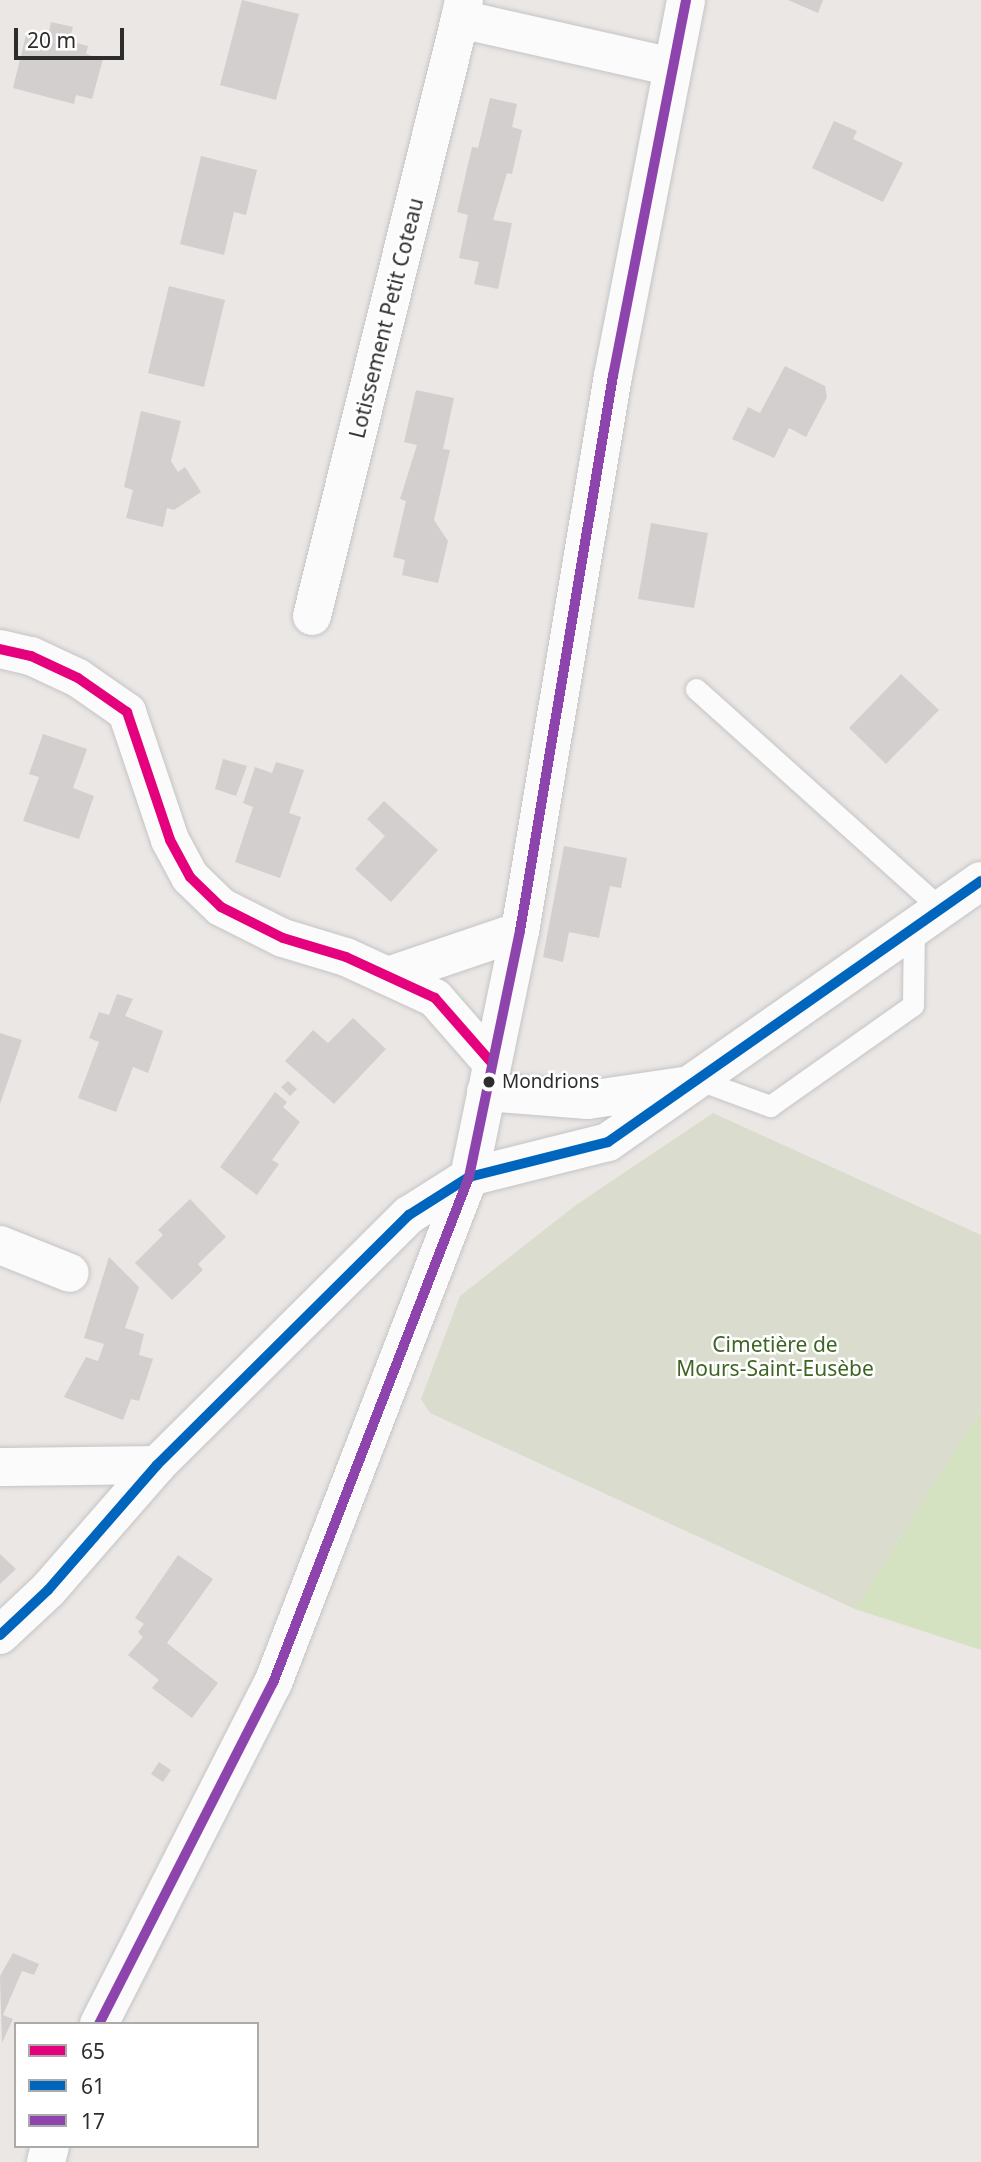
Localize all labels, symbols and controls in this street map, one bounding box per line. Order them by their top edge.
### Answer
scale bar [18,14,128,58]
text: 20 m [27,26,76,54]
street label: Lotissement Petit Coteau [344,195,428,441]
place label: Mondrions [502,1071,599,1093]
marker: Mondrions [482,1075,496,1089]
park label: Cimetière de Mours-Saint-Eusèbe [676,1331,874,1381]
legend [14,2022,259,2148]
text: 65 [81,2037,105,2065]
text: 61 [81,2072,105,2100]
text: 17 [81,2107,105,2135]

